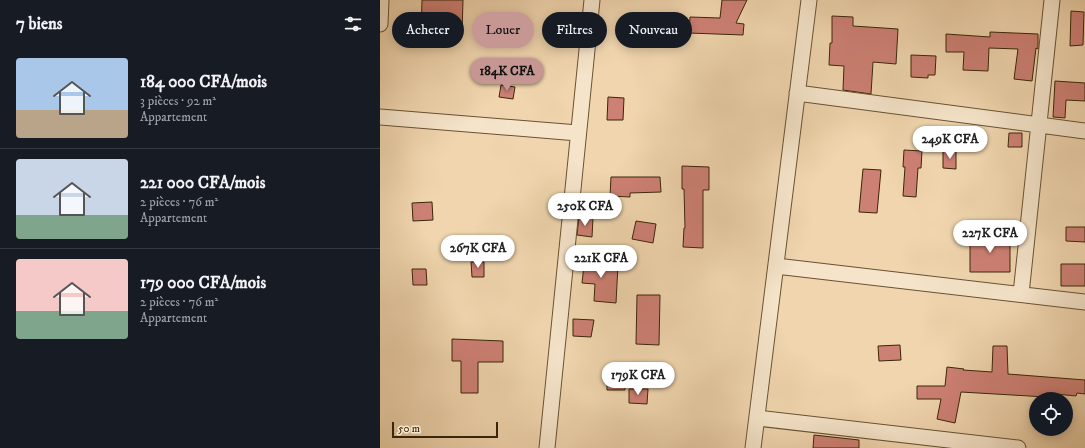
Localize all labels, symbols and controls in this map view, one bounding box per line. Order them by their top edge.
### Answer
chip: Acheter [392,12,464,48]
chip: Louer [472,12,534,48]
chip: Filtres [542,12,607,48]
chip: Nouveau [615,12,692,48]
text: 7 biens [16,13,63,35]
icon: filters [342,13,364,35]
pin: 184K CFA [466,58,548,92]
text: 184K CFA [479,63,535,79]
text: 184 000 CFA/mois [140,71,267,93]
icon: home [48,74,96,122]
text: 3 pièces · 92 m² [140,93,216,109]
text: Appartement [140,109,207,125]
pin: 249K CFA [909,126,991,160]
text: 249K CFA [922,131,978,147]
text: 221 000 CFA/mois [140,172,265,194]
icon: home [48,175,96,223]
pin: 250K CFA [544,193,626,227]
text: 2 pièces · 76 m² [140,194,218,210]
text: 250K CFA [557,198,613,214]
text: Appartement [140,210,207,226]
pin: 227K CFA [949,220,1031,254]
text: 227K CFA [962,225,1018,241]
pin: 267K CFA [437,235,519,269]
text: 267K CFA [450,240,506,256]
pin: 221K CFA [560,245,642,279]
text: 221K CFA [574,250,628,266]
text: 179 000 CFA/mois [140,272,266,294]
icon: home [48,275,96,323]
text: 2 pièces · 76 m² [140,294,218,310]
text: Appartement [140,310,207,326]
pin: 179K CFA [597,362,679,396]
text: 179K CFA [611,367,665,383]
map controls [1029,392,1073,436]
button: locate [1029,392,1073,436]
scale bar [392,420,498,439]
text: 50 m [398,422,420,436]

